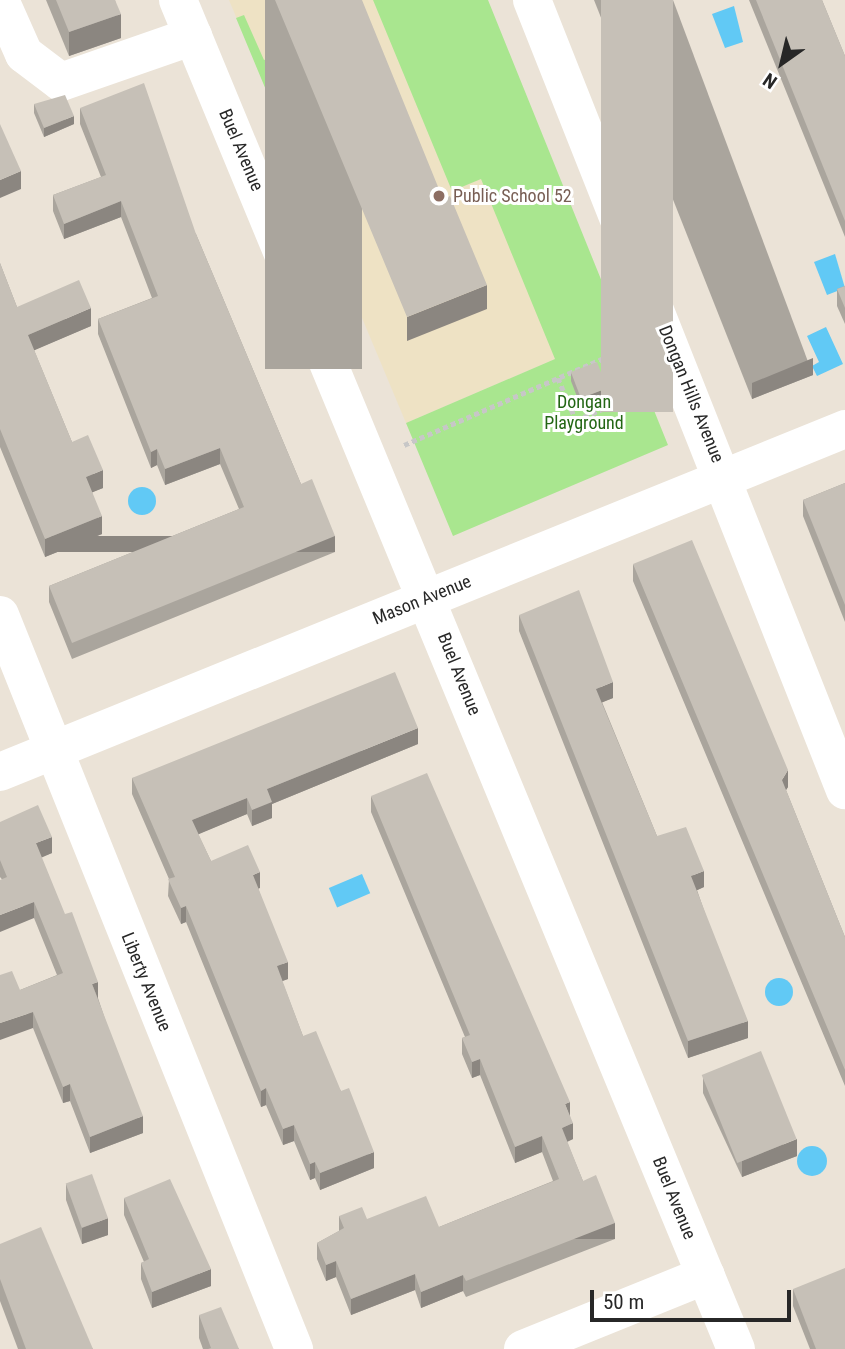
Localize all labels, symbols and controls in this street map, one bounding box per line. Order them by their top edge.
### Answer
north arrow [747,28,817,98]
text: N [759,68,781,94]
street label: Buel Avenue [214,106,268,194]
place label: Public School 52 [453,185,572,207]
marker: Public School 52 [431,188,447,204]
street label: Dongan Hills Avenue [654,322,728,466]
park label: Dongan Playground [544,392,624,434]
street label: Mason Avenue [370,570,474,630]
street label: Buel Avenue [433,630,485,718]
street label: Liberty Avenue [116,929,176,1035]
street label: Buel Avenue [648,1154,700,1242]
scale bar [593,1276,794,1320]
text: 50 m [603,1290,644,1314]

